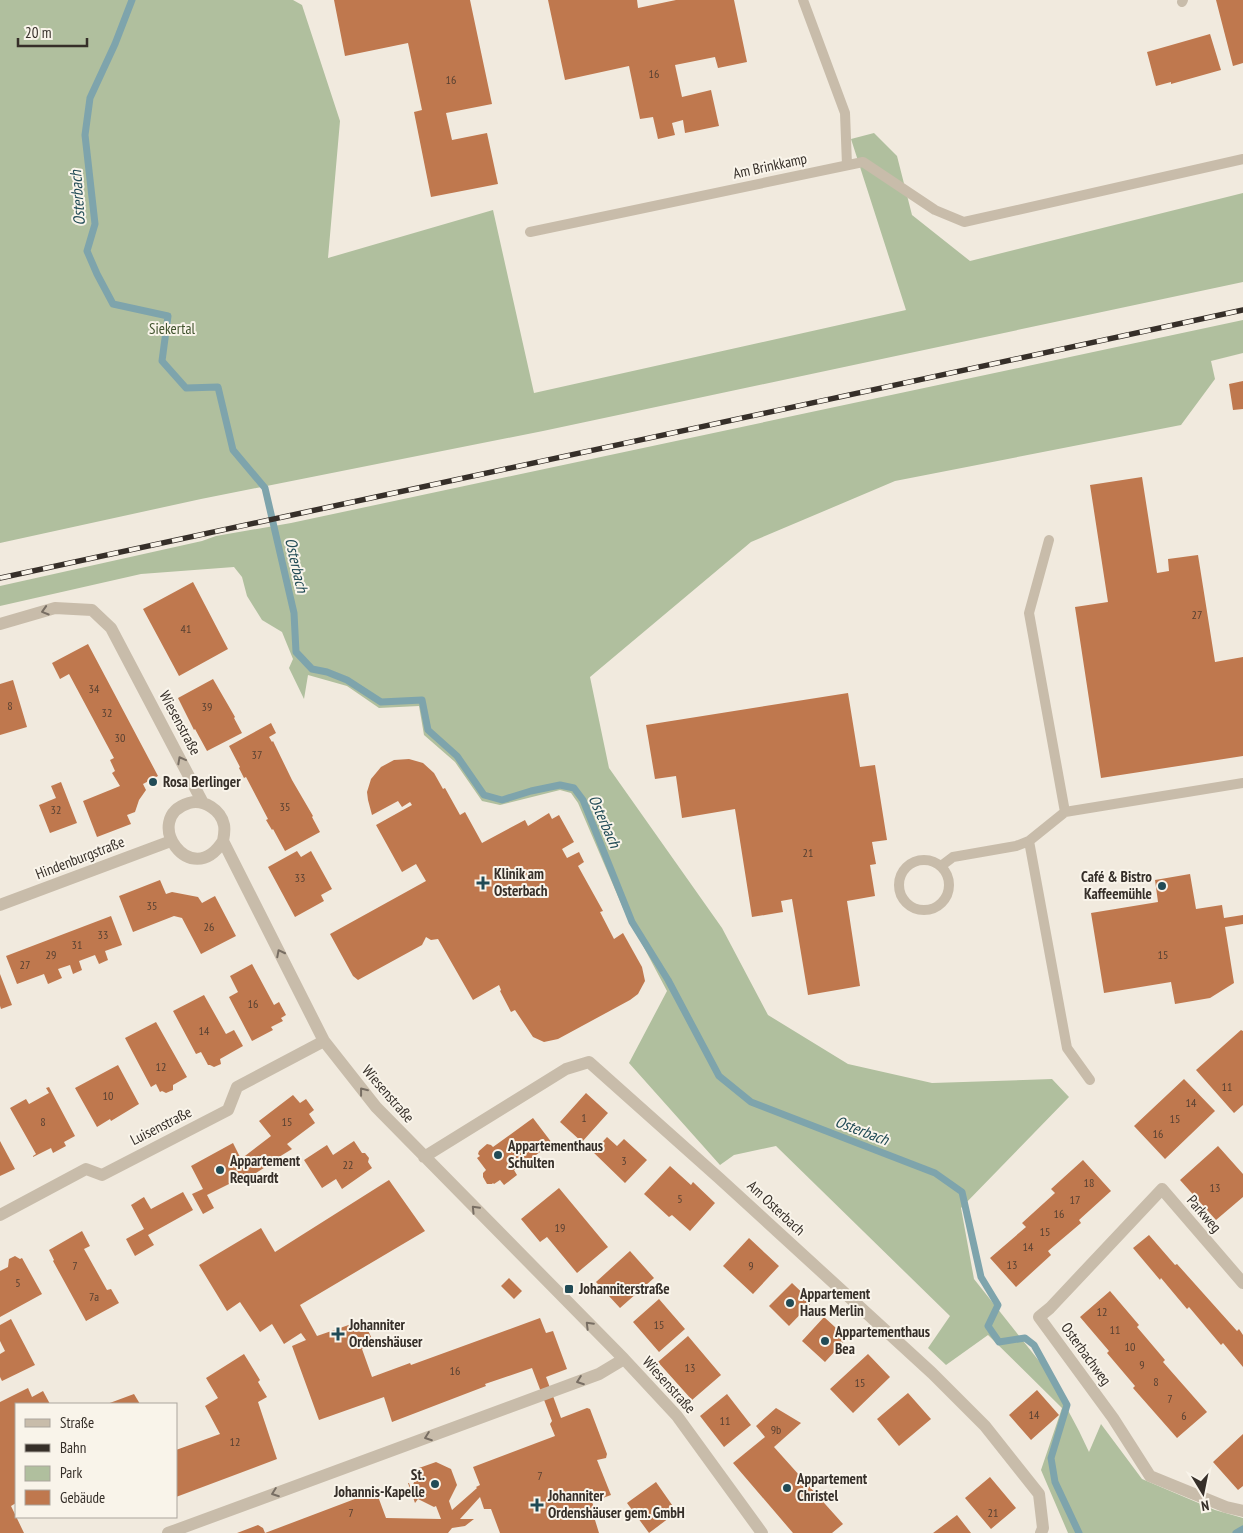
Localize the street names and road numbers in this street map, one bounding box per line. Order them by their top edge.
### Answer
street label: Am Brinkkamp [731,148,809,183]
street label: Wiesenstraße [156,687,205,758]
street label: Hindenburgstraße [33,832,127,883]
street label: Wiesenstraße [358,1061,419,1126]
street label: Luisenstraße [127,1102,195,1149]
street label: Am Osterbach [743,1176,809,1239]
street label: Parkweg [1183,1191,1226,1236]
street label: Osterbachweg [1057,1318,1116,1389]
street label: Wiesenstraße [639,1352,700,1417]

